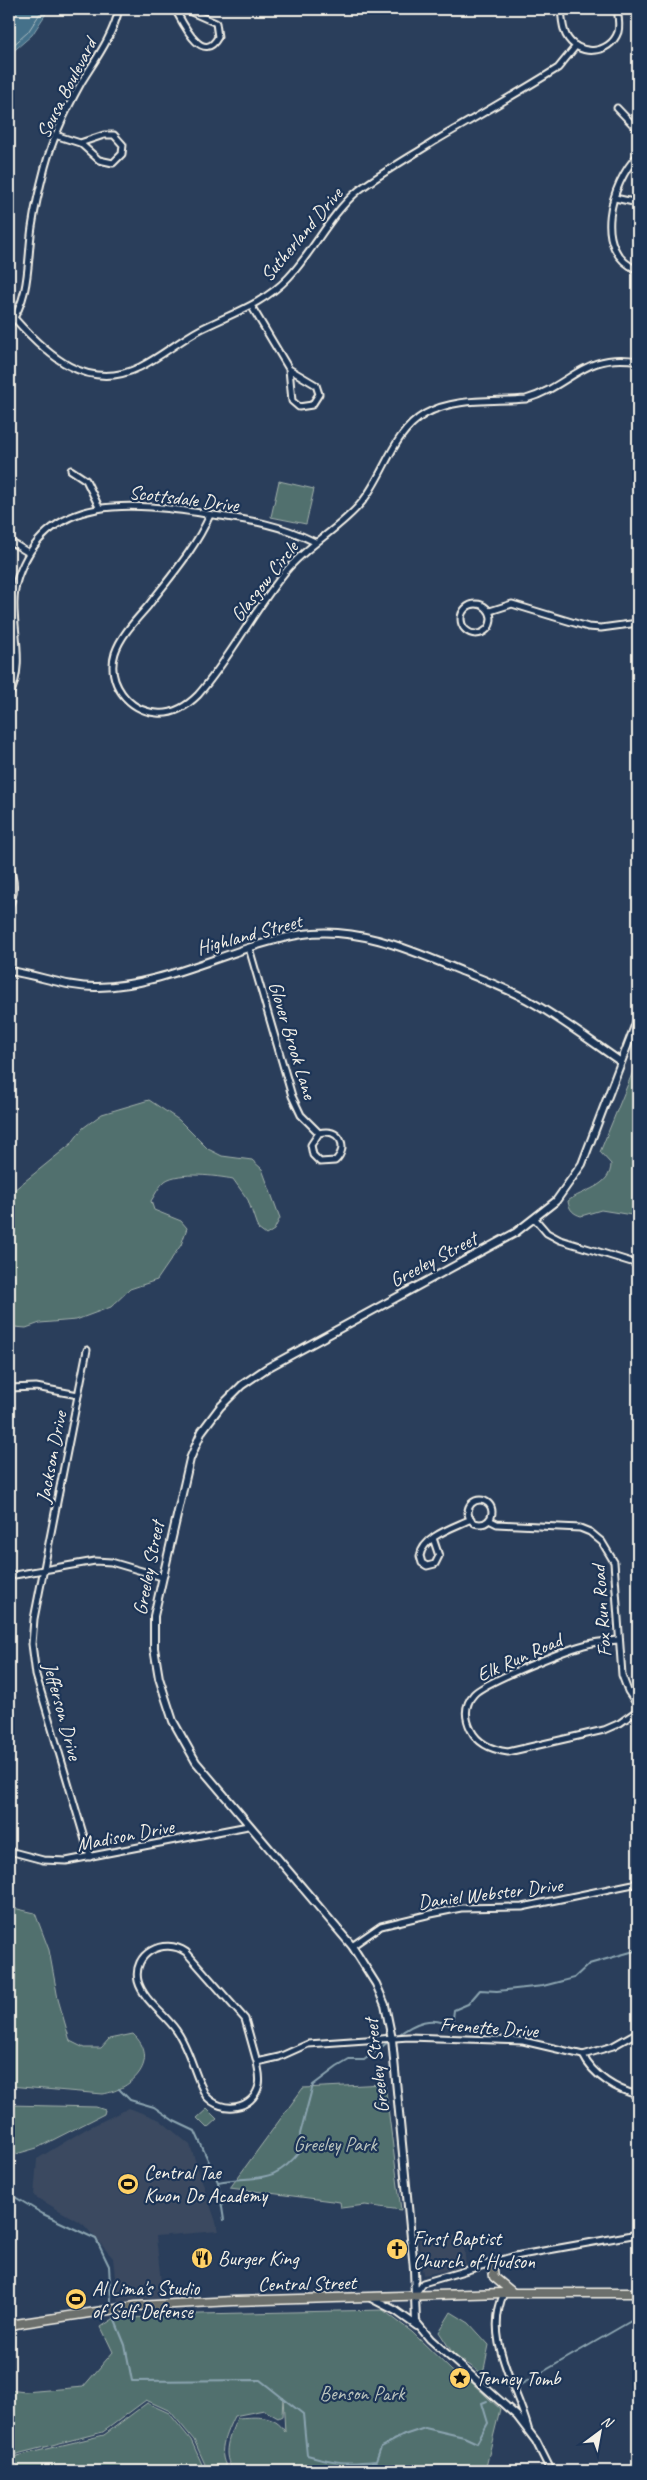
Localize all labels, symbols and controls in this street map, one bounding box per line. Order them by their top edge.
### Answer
street label: Sousa Boulevard [31,31,104,142]
street label: Sutherland Drive [255,181,349,287]
street label: Scottsdale Drive [128,479,242,518]
street label: Glasgow Circle [225,535,305,627]
street label: Highland Street [194,908,307,960]
street label: Glover Brook Lane [263,978,323,1103]
street label: Greeley Street [385,1225,484,1293]
street label: Jackson Drive [30,1408,73,1506]
street label: Greeley Street [127,1516,170,1617]
street label: Fox Run Road [586,1561,617,1658]
street label: Elk Run Road [473,1626,569,1687]
street label: Jefferson Drive [37,1659,88,1764]
street label: Madison Drive [74,1814,177,1857]
street label: Daniel Webster Drive [416,1872,565,1915]
street label: Frenette Drive [439,2012,540,2044]
street label: Greeley Street [358,2014,395,2115]
park label: Greeley Park [293,2132,378,2157]
place label: Central Tae Kwon Do Academy [144,2160,269,2208]
sports icon: Central Tae Kwon Do Academy [116,2172,140,2196]
place label: First Baptist Church of Hudson [413,2226,536,2274]
church icon: First Baptist Church of Hudson [385,2237,409,2261]
restaurant icon: Burger King [190,2246,214,2270]
place label: Burger King [218,2246,300,2271]
street label: Central Street [258,2270,359,2297]
place label: Al Lima's Studio of Self Defense [92,2276,200,2324]
sports icon: Al Lima's Studio of Self Defense [64,2287,88,2311]
place icon: Tenney Tomb [448,2366,472,2390]
place label: Tenney Tomb [476,2366,562,2391]
park label: Benson Park [320,2381,406,2406]
north arrow [574,2408,624,2458]
text: N [598,2412,617,2432]

